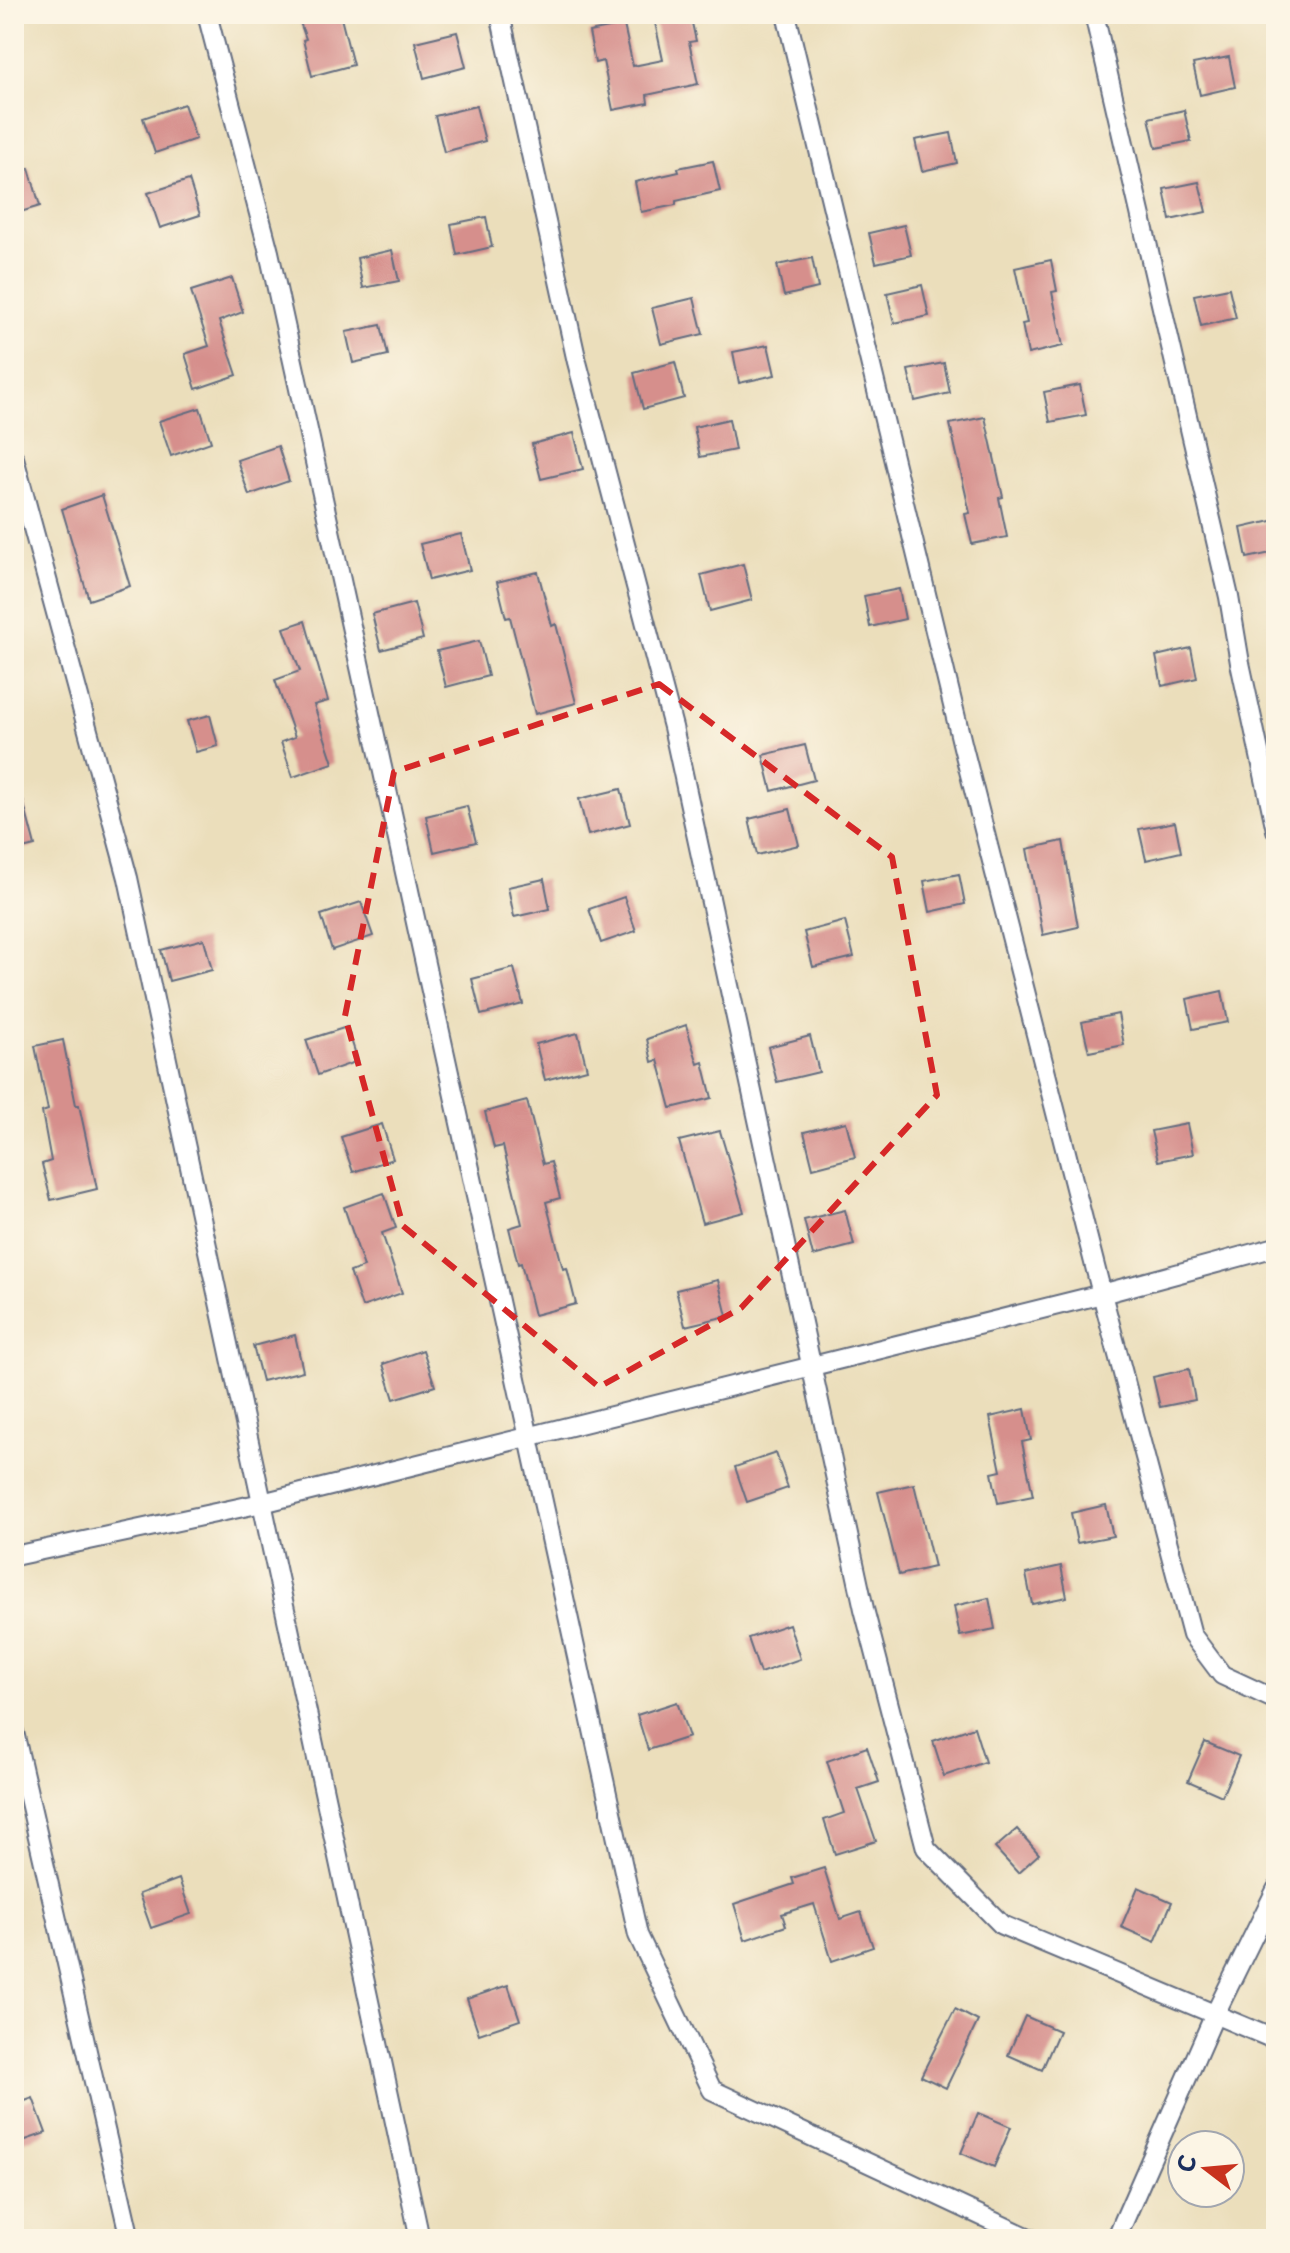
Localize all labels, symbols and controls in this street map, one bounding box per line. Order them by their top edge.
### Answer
north arrow [1166,2129,1246,2209]
text: С [1167,2151,1203,2176]

